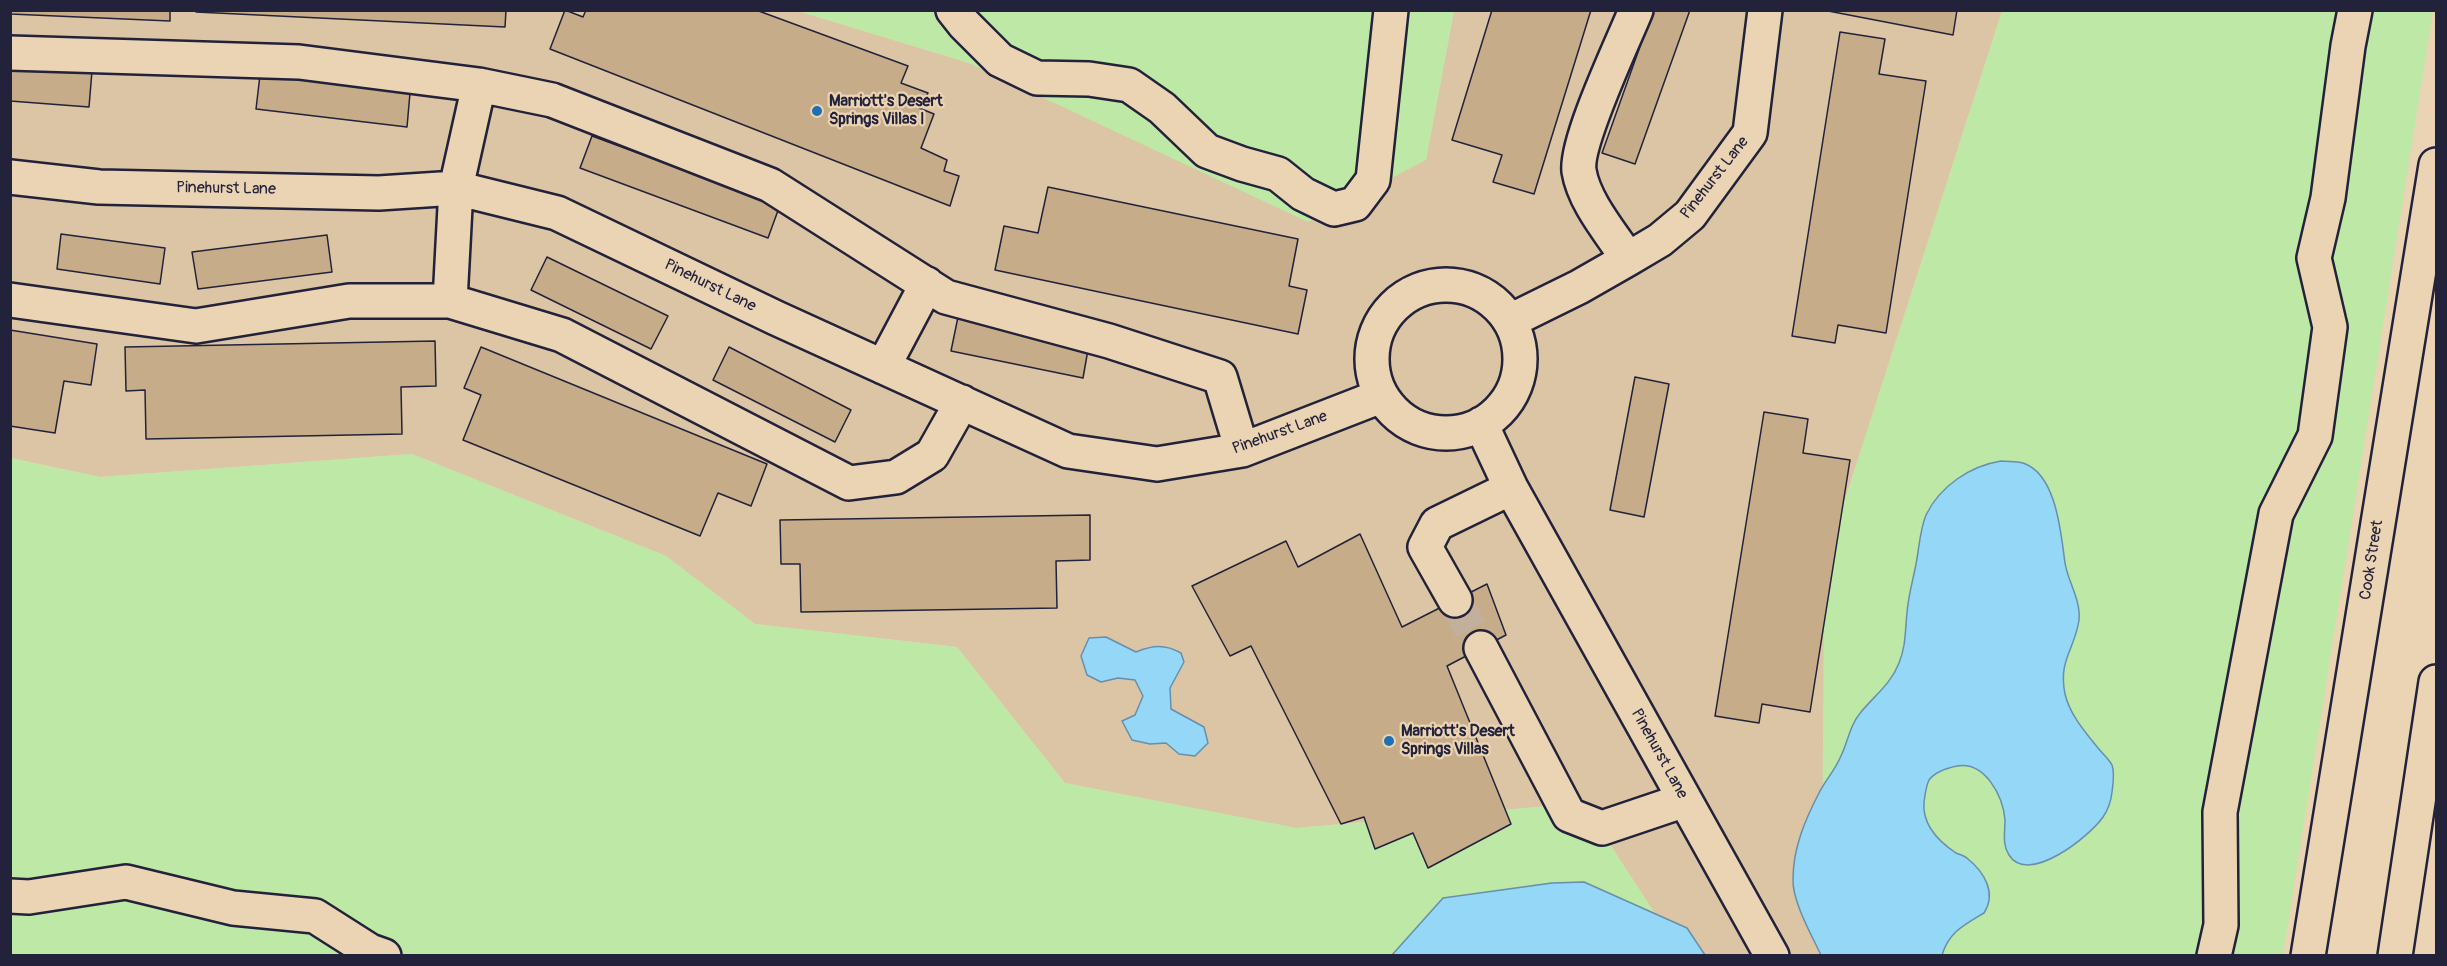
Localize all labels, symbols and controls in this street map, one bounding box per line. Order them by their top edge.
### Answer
place label: Marriott's Desert Springs Villas I [829,92,943,130]
marker: Marriott's Desert Springs Villas I [810,104,824,118]
street label: Pinehurst Lane [1677,133,1753,223]
street label: Pinehurst Lane [176,179,276,199]
street label: Pinehurst Lane [661,256,759,316]
street label: Pinehurst Lane [1230,407,1330,459]
street label: Cook Street [2356,519,2388,601]
street label: Pinehurst Lane [1626,706,1692,802]
place label: Marriott's Desert Springs Villas [1401,722,1515,760]
marker: Marriott's Desert Springs Villas [1382,734,1396,748]

